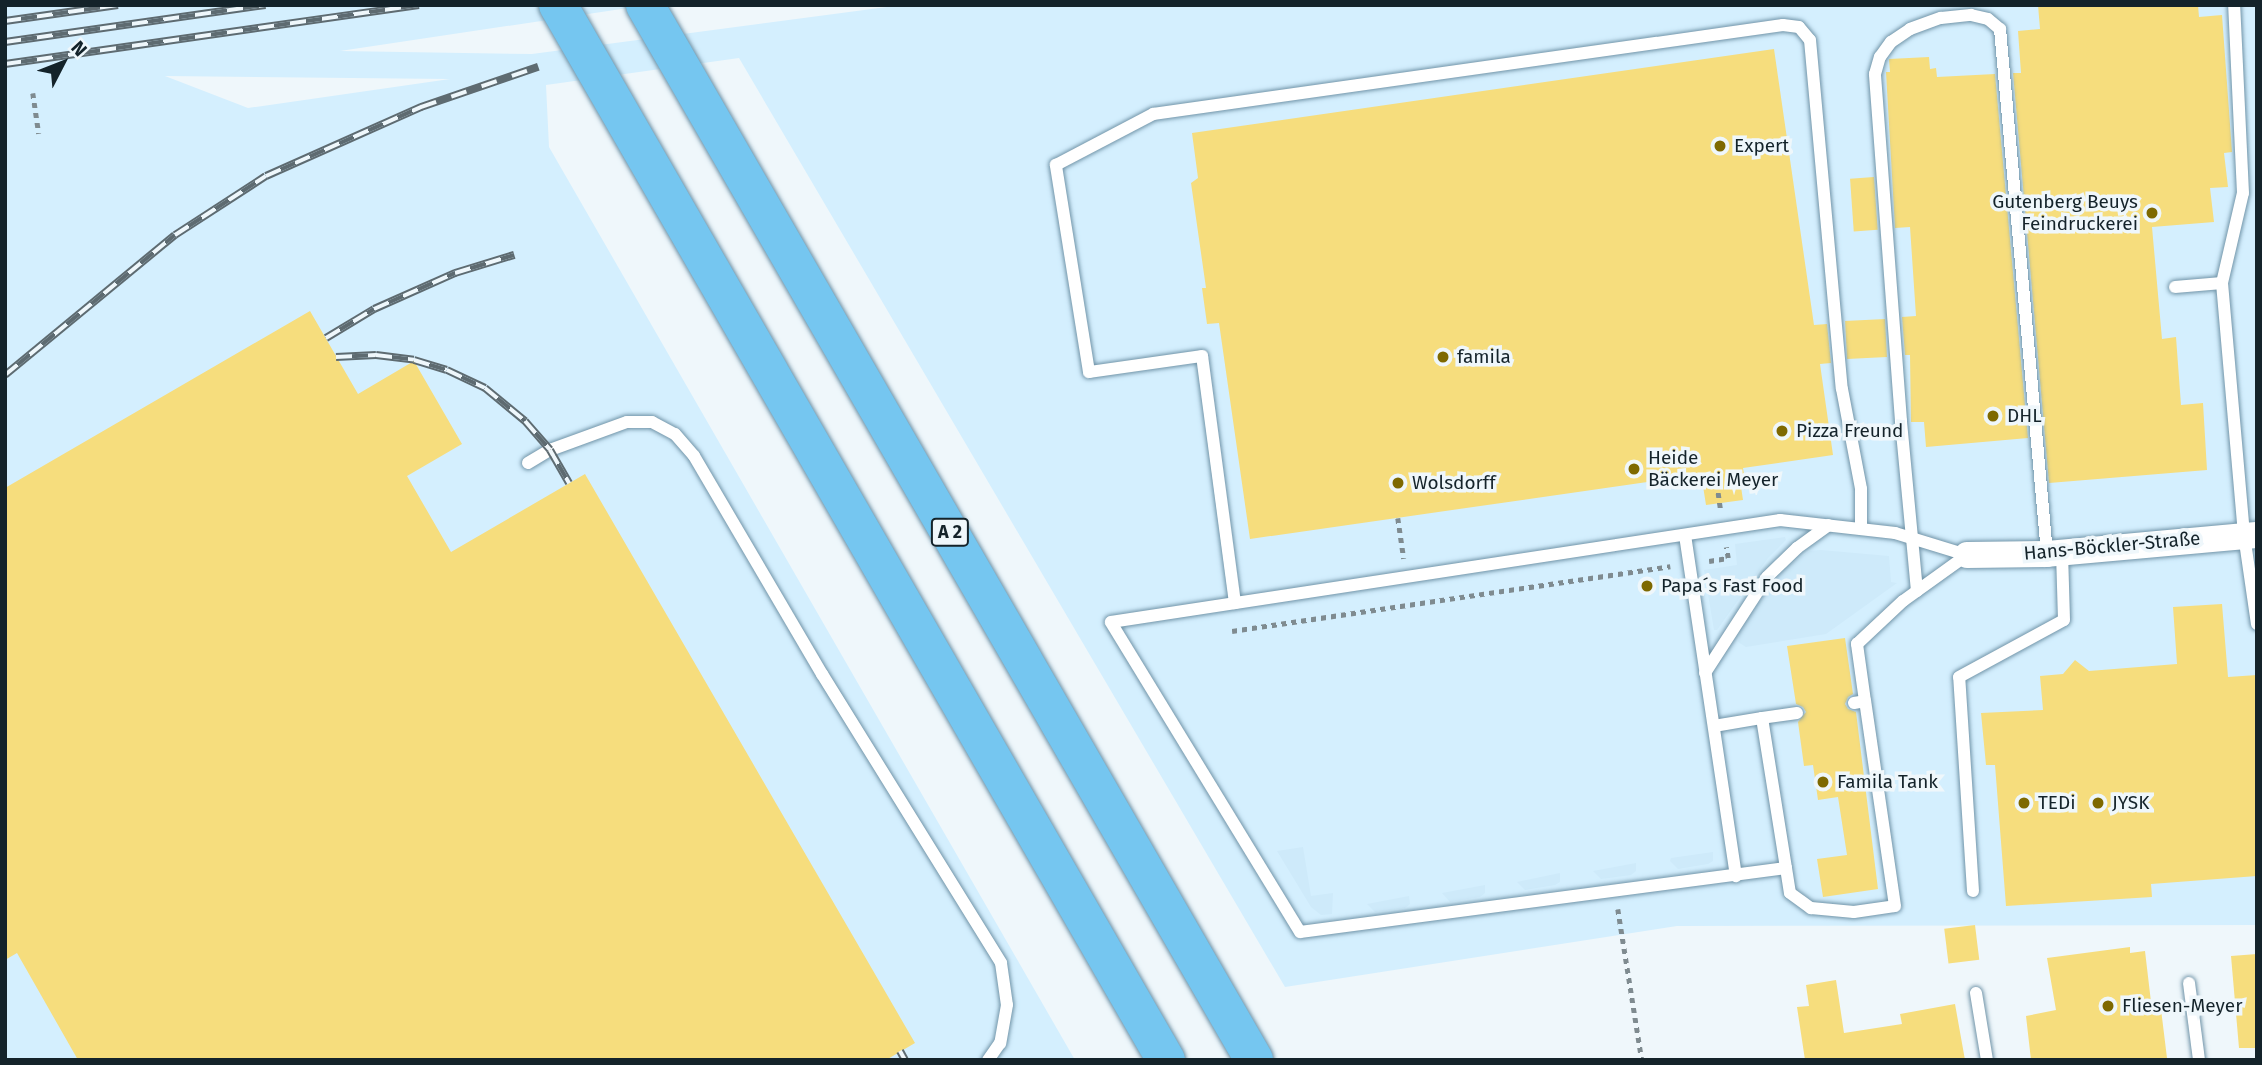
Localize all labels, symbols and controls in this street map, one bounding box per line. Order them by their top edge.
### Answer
north arrow [28,28,98,98]
text: N [66,36,92,61]
place label: Expert [1734,135,1789,157]
marker: Expert [1712,138,1728,154]
place label: Gutenberg Beuys Feindruckerei [1992,191,2138,235]
marker: Gutenberg Beuys Feindruckerei [2144,205,2160,221]
place label: famila [1457,346,1511,368]
marker: famila [1435,349,1451,365]
place label: DHL [2007,405,2042,427]
marker: DHL [1985,408,2001,424]
place label: Pizza Freund [1796,420,1903,442]
marker: Pizza Freund [1774,423,1790,439]
place label: Heide Bäckerei Meyer [1648,447,1778,491]
marker: Heide Bäckerei Meyer [1626,461,1642,477]
place label: Wolsdorff [1412,472,1496,494]
marker: Wolsdorff [1390,475,1406,491]
road number: A 2 [931,518,969,546]
street label: Hans-Böckler-Straße [2023,527,2201,565]
place label: Papa´s Fast Food [1661,575,1804,597]
marker: Papa´s Fast Food [1639,578,1655,594]
place label: Famila Tank [1837,771,1938,793]
marker: Famila Tank [1815,774,1831,790]
place label: TEDi [2038,792,2076,814]
place label: JYSK [2112,792,2149,814]
marker: TEDi [2016,795,2032,811]
marker: JYSK [2090,795,2106,811]
place label: Fliesen-Meyer [2122,995,2242,1017]
marker: Fliesen-Meyer [2100,998,2116,1014]

